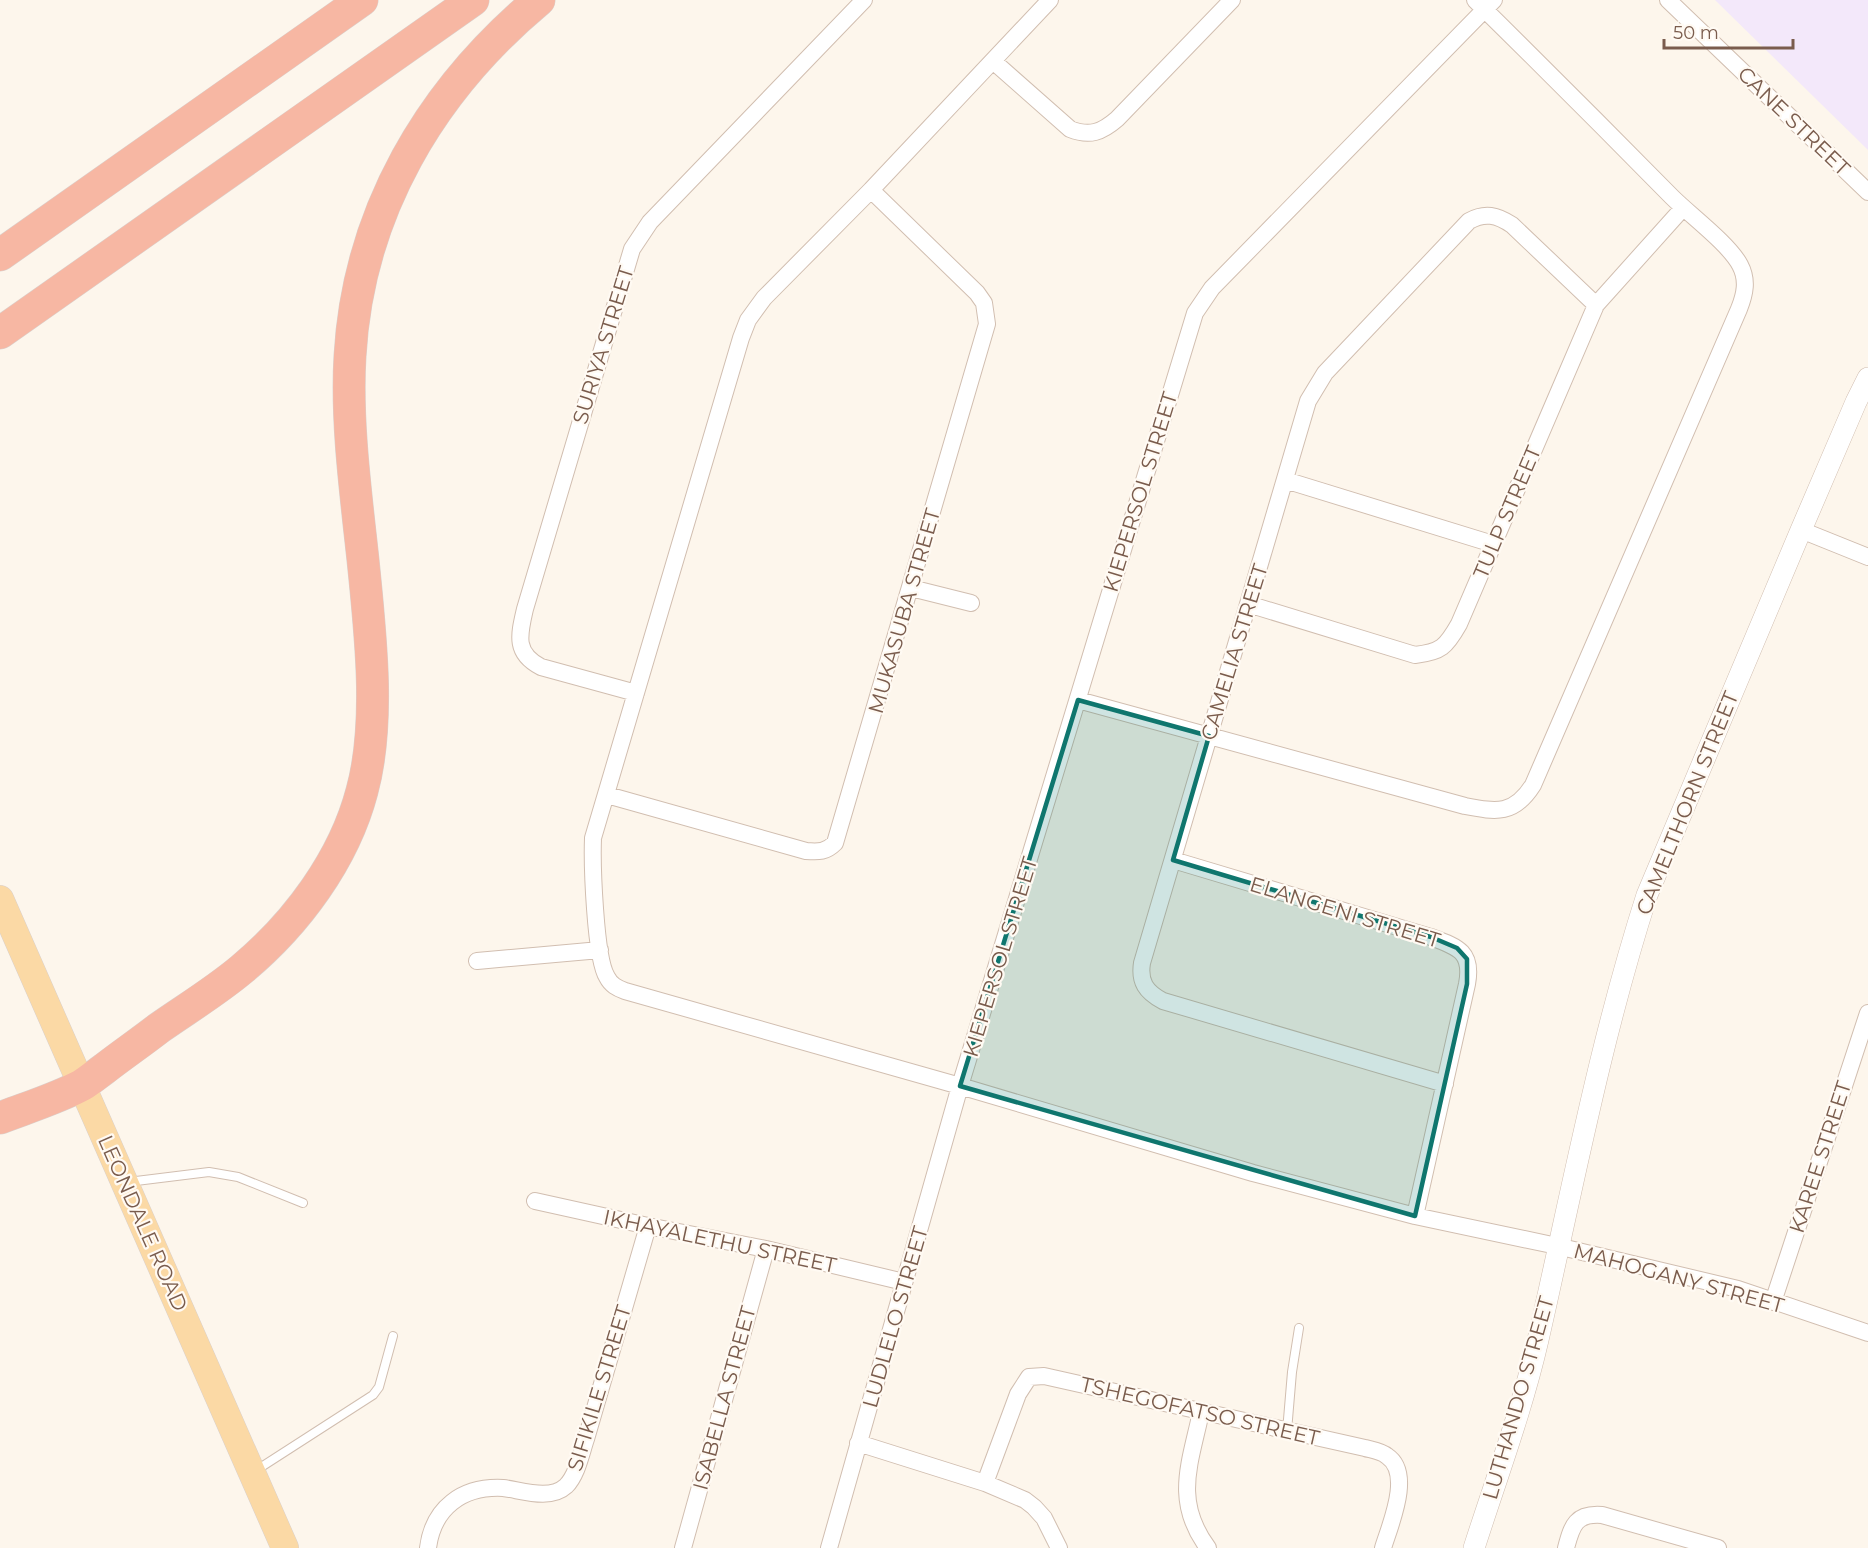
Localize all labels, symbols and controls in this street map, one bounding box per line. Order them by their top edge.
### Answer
scale bar [1664,12,1793,50]
text: 50 m [1673,22,1719,44]
street label: CANE STREET [1733,61,1855,181]
street label: SURIYA STREET [567,263,639,427]
street label: KIEPERSOL STREET [1098,389,1182,595]
street label: TULP STREET [1468,442,1546,582]
street label: MUKASUBA STREET [863,506,945,716]
street label: CAMELIA STREET [1195,561,1273,743]
street label: CAMELTHORN STREET [1631,688,1743,918]
street label: KIEPERSOL STREET [958,854,1042,1060]
street label: ELANGENI STREET [1247,871,1443,953]
street label: KAREE STREET [1784,1078,1856,1236]
street label: LEONDALE ROAD [93,1131,193,1315]
street label: IKHAYALETHU STREET [601,1204,839,1278]
street label: LUDLELO STREET [857,1223,933,1411]
street label: MAHOGANY STREET [1571,1238,1787,1318]
street label: LUTHANDO STREET [1477,1293,1559,1503]
street label: SIFIKILE STREET [562,1302,636,1474]
street label: ISABELLA STREET [687,1303,761,1493]
street label: TSHEGOFATSO STREET [1078,1371,1322,1451]

